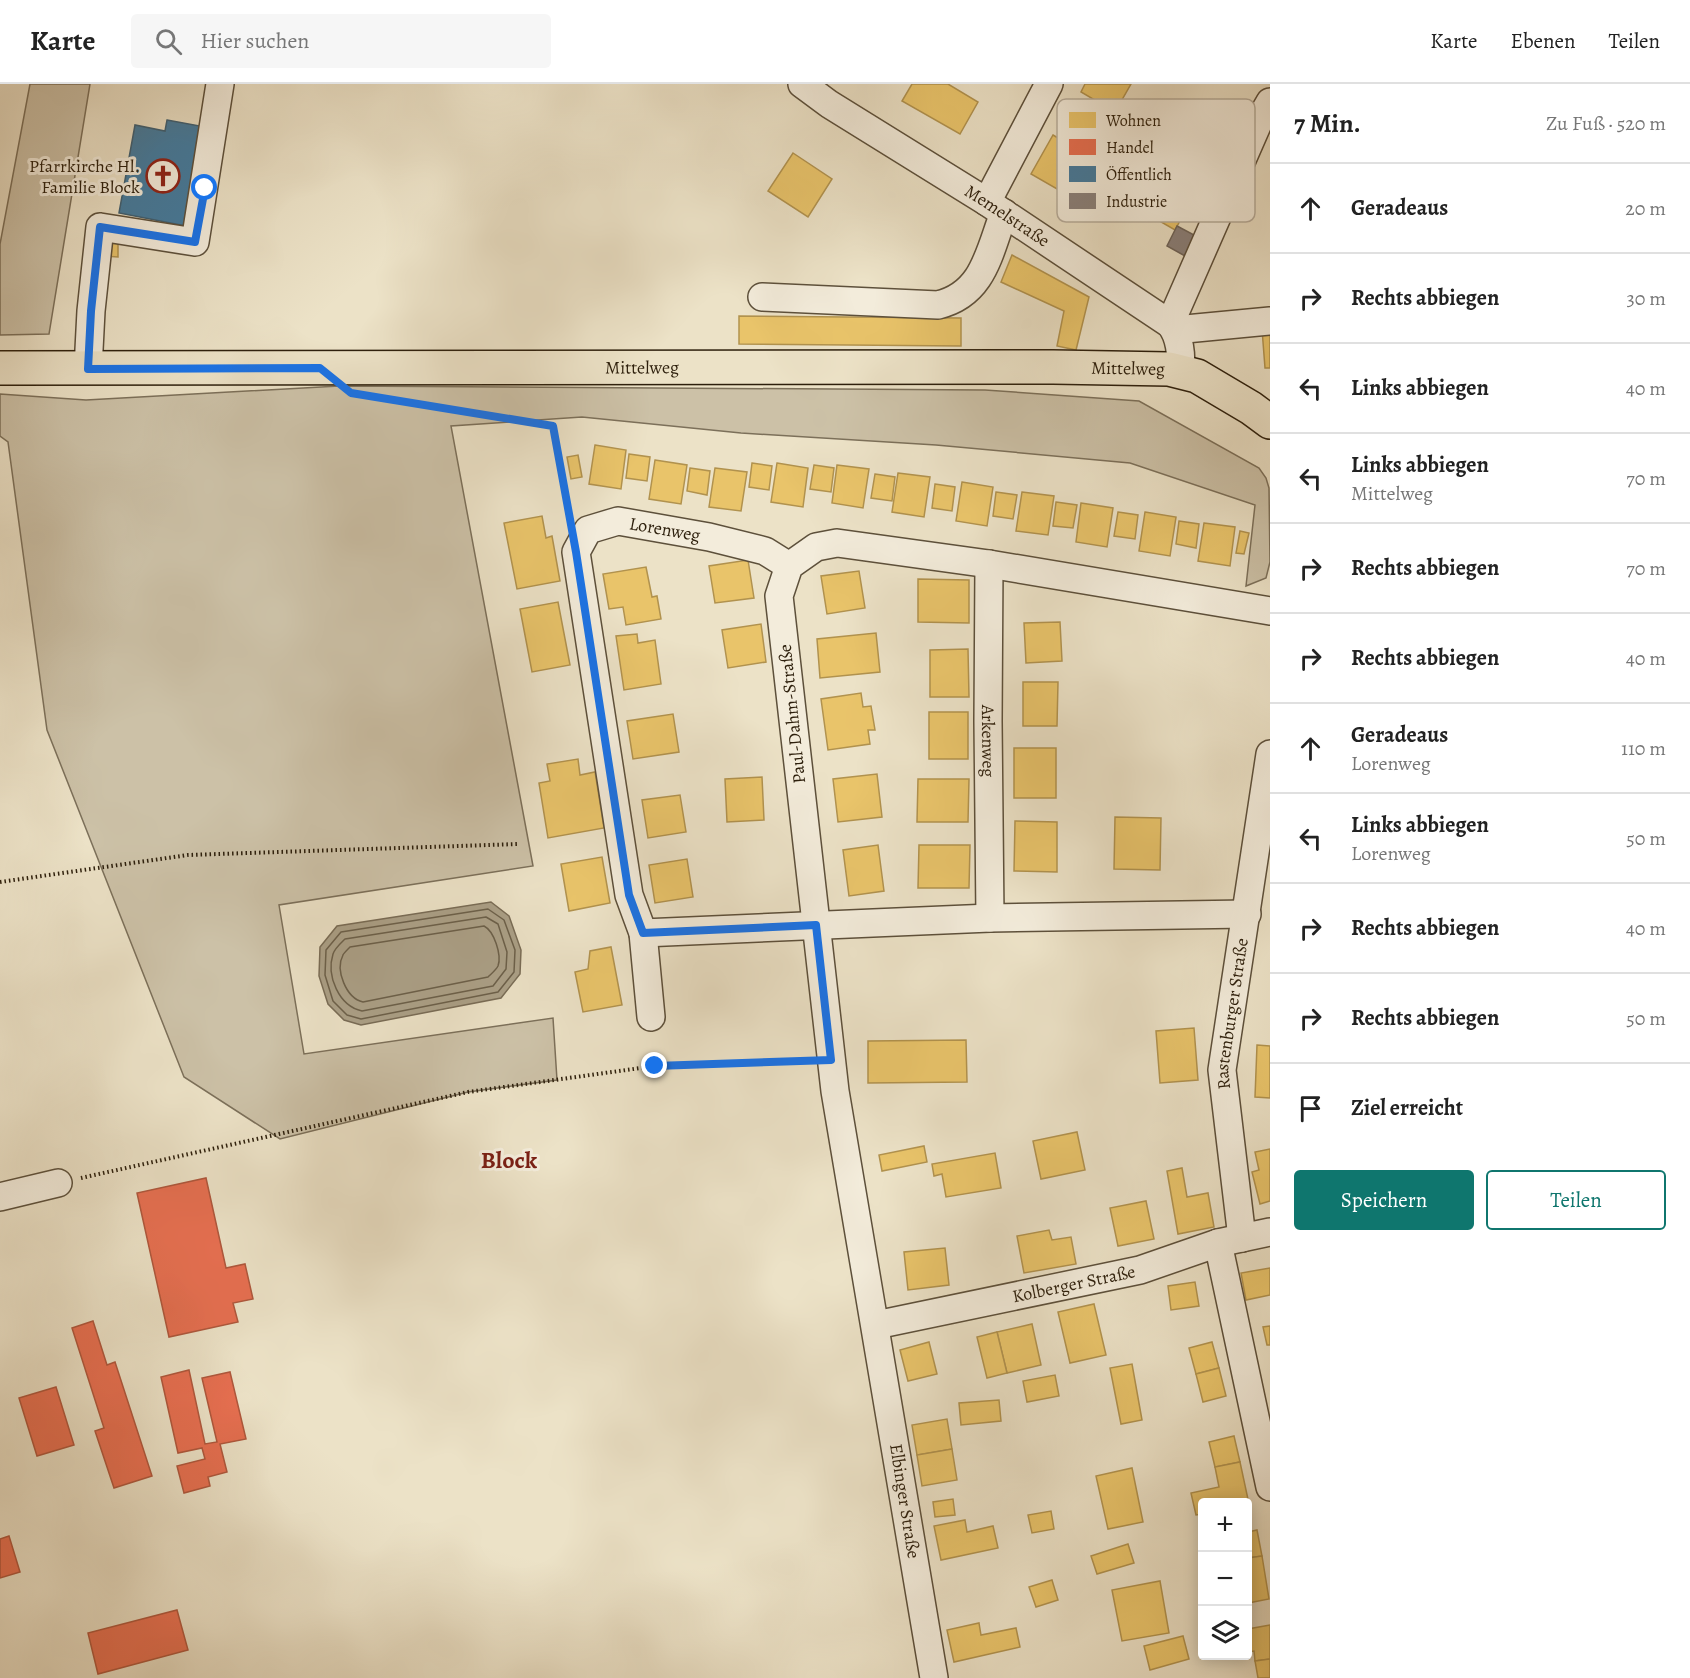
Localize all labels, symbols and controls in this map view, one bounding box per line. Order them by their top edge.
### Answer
search box [131,14,551,68]
text: Karte [30,22,95,60]
icon: search [152,25,185,58]
text: Hier suchen [200,26,309,56]
text: Karte [1430,27,1478,55]
text: Ebenen [1511,27,1575,55]
text: Teilen [1608,27,1660,55]
legend [1057,99,1255,222]
text: 7 Min. [1294,106,1361,141]
text: Wohnen [1105,110,1161,132]
text: Zu Fuß · 520 m [1546,110,1666,137]
text: Handel [1106,137,1154,159]
place label: Pfarrkirche Hl. Familie Block [29,154,140,199]
church icon: Pfarrkirche Hl. Familie Block [145,158,181,194]
text: Öffentlich [1106,164,1172,186]
route start [191,174,217,200]
street label: Memelstraße [960,179,1055,253]
text: Industrie [1106,191,1167,213]
icon: ahead [1294,192,1327,225]
text: Geradeaus [1351,193,1448,223]
text: 20 m [1625,195,1666,222]
icon: right [1294,282,1327,315]
text: Rechts abbiegen [1351,283,1499,313]
text: 30 m [1626,285,1666,312]
street label: Mittelweg [605,355,679,379]
street label: Mittelweg [1091,356,1165,381]
icon: left [1294,372,1327,405]
text: Links abbiegen [1351,373,1489,403]
text: 40 m [1626,375,1666,402]
text: Links abbiegen [1351,450,1489,480]
icon: left [1294,462,1327,495]
text: 70 m [1626,465,1666,492]
text: Mittelweg [1351,480,1433,507]
street label: Lorenweg [628,511,702,547]
icon: right [1294,552,1327,585]
text: Rechts abbiegen [1351,553,1499,583]
text: 70 m [1626,555,1666,582]
icon: right [1294,642,1327,675]
street label: Paul-Dahm-Straße [773,643,811,785]
text: Rechts abbiegen [1351,643,1499,673]
text: 40 m [1626,645,1666,672]
street label: Arkenweg [976,704,1001,777]
text: Geradeaus [1351,720,1448,750]
icon: ahead [1294,732,1327,765]
text: 110 m [1621,735,1666,762]
text: Lorenweg [1351,750,1431,777]
text: Links abbiegen [1351,810,1489,840]
icon: left [1294,822,1327,855]
text: 50 m [1626,825,1666,852]
text: Lorenweg [1351,840,1431,867]
icon: right [1294,912,1327,945]
text: Rechts abbiegen [1351,913,1499,943]
text: 40 m [1626,915,1666,942]
street label: Rastenburger Straße [1210,936,1254,1091]
icon: right [1294,1002,1327,1035]
text: Rechts abbiegen [1351,1003,1499,1033]
text: 50 m [1626,1005,1666,1032]
route end [641,1052,667,1078]
icon: arrive [1294,1092,1327,1125]
text: Ziel erreicht [1351,1093,1463,1123]
district label: Block [481,1144,538,1176]
button: Speichern [1294,1170,1474,1230]
button: Teilen [1486,1170,1666,1230]
street label: Kolberger Straße [1010,1259,1137,1308]
street label: Elbinger Straße [884,1442,926,1560]
map controls [1198,1498,1252,1660]
button: + [1198,1498,1252,1552]
button: − [1198,1552,1252,1606]
button: layers [1198,1606,1252,1660]

